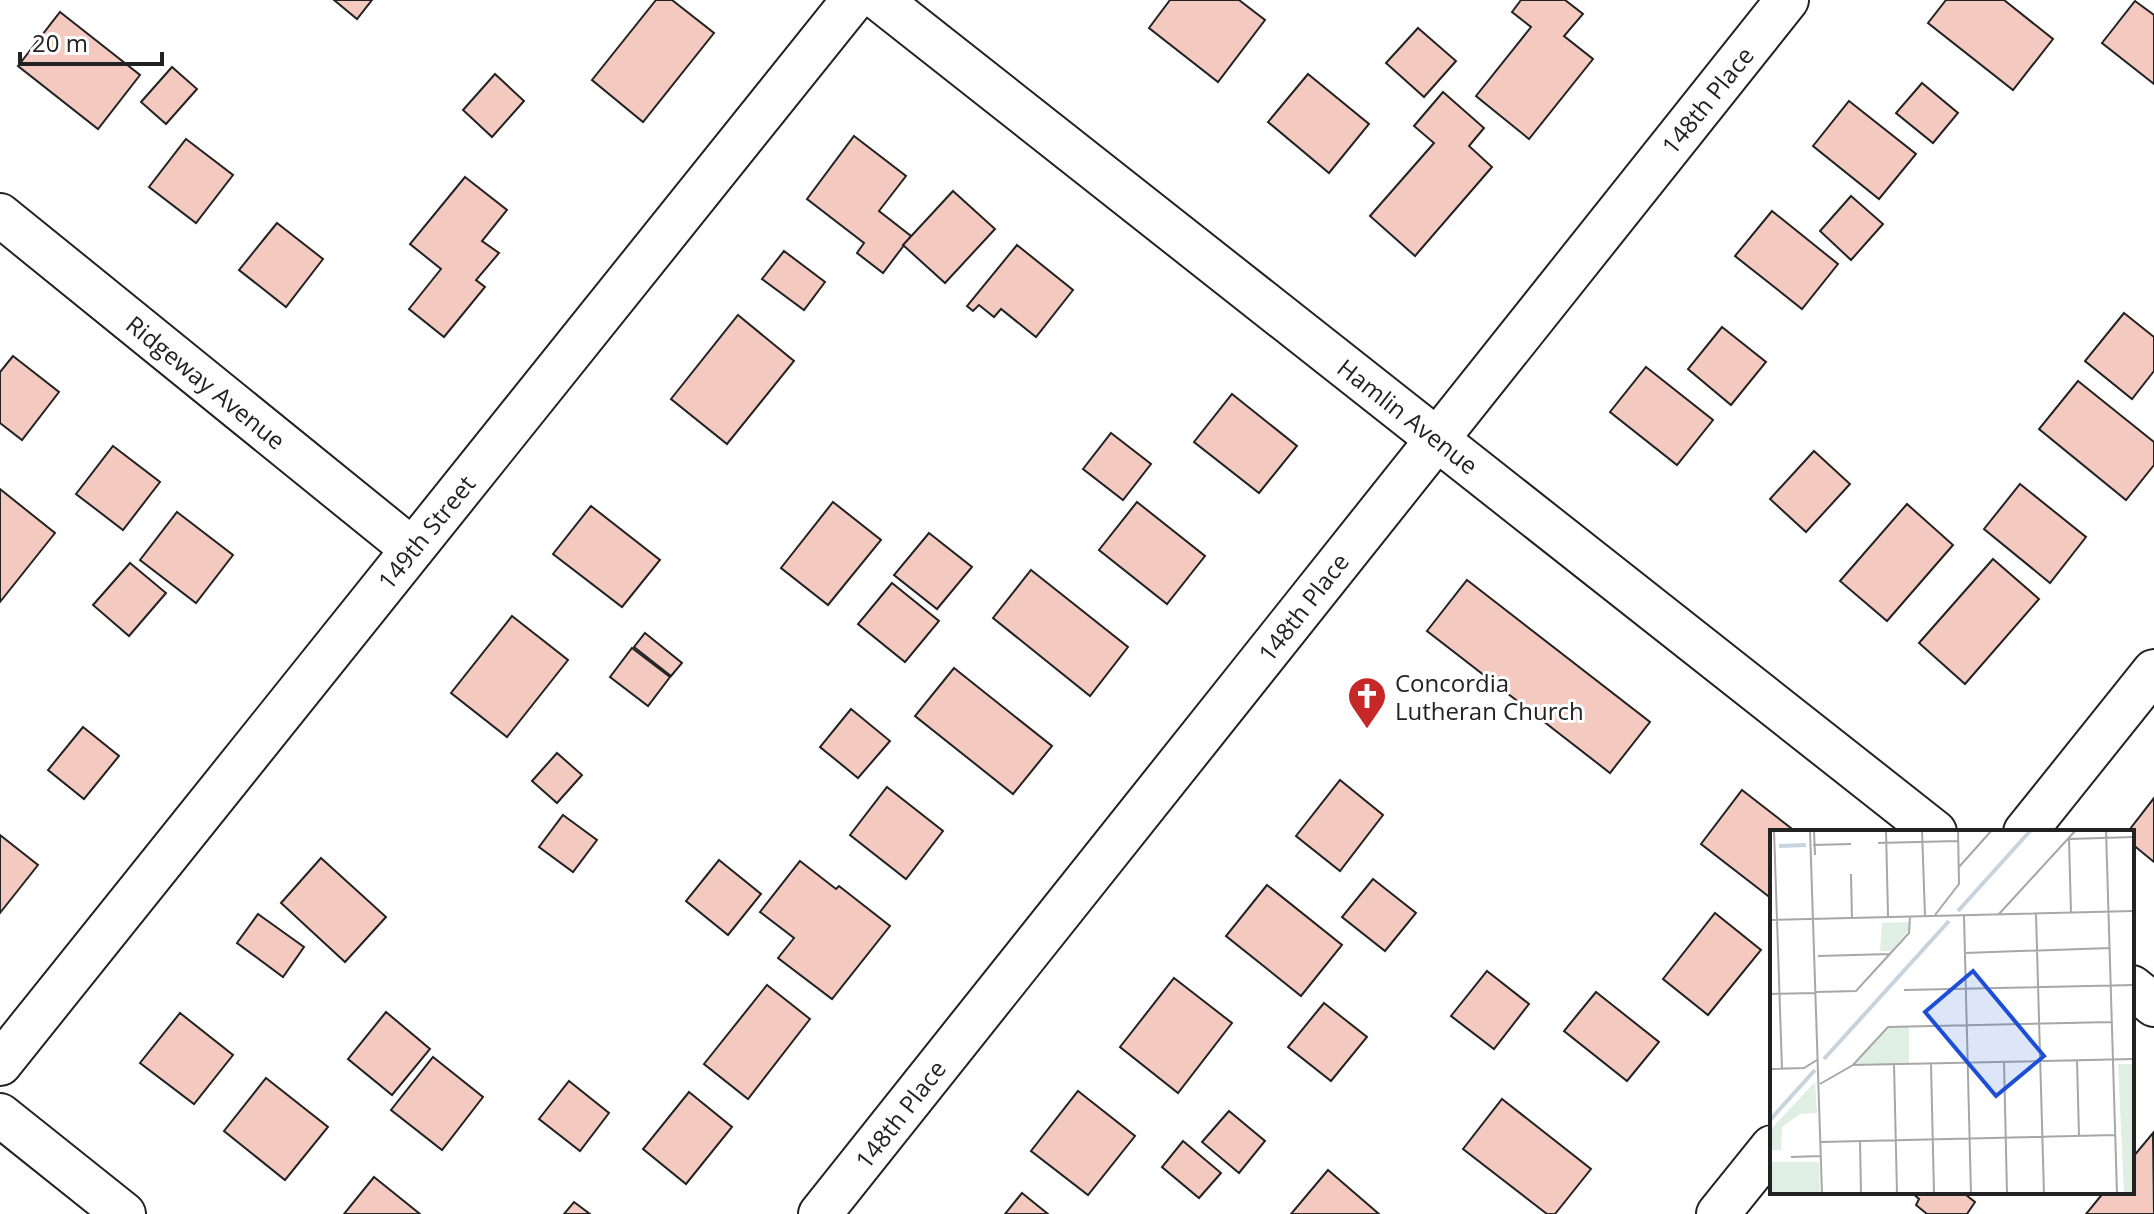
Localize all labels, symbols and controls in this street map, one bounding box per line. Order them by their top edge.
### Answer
scale bar [20,16,162,66]
text: 20 m [32,26,88,59]
street label: 148th Place [1653,39,1761,161]
street label: Ridgeway Avenue [120,308,292,456]
street label: Hamlin Avenue [1331,351,1485,481]
street label: 149th Street [370,468,482,596]
street label: 148th Place [1250,546,1356,668]
place label: Concordia Lutheran Church [1395,666,1584,727]
church icon: Concordia Lutheran Church [1346,675,1388,730]
inset map [1770,830,2134,1194]
street label: 148th Place [847,1053,953,1175]

